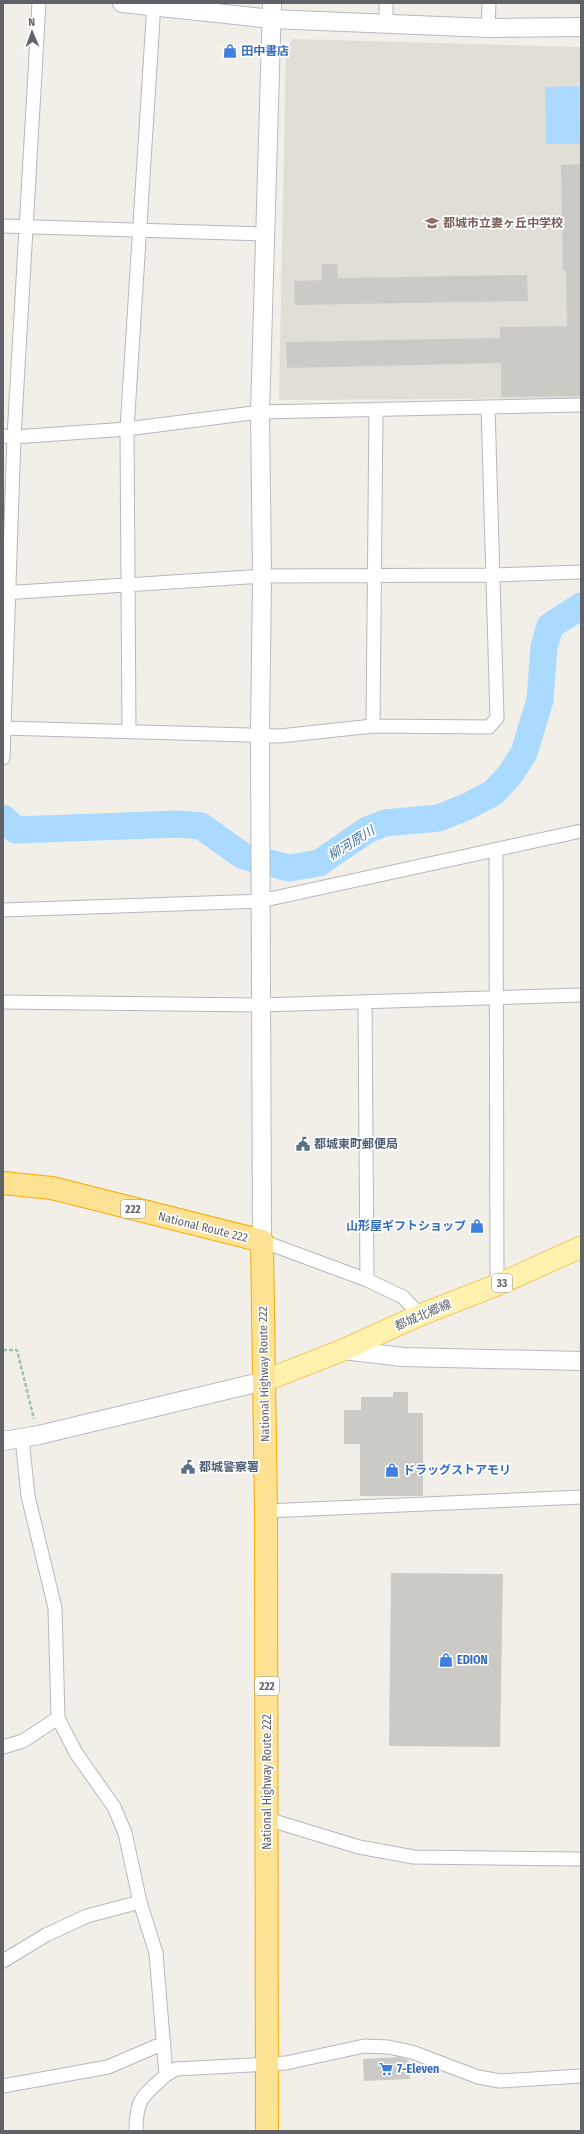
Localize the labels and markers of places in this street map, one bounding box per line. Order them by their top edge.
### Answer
shop icon: 田中書店 [222,43,238,59]
place label: 田中書店 [241,44,289,58]
school or university icon: 都城市立妻ヶ丘中学校 [424,215,440,231]
place label: 都城市立妻ヶ丘中学校 [443,216,563,230]
public building icon: 都城東町郵便局 [295,1136,311,1152]
place label: 都城東町郵便局 [314,1137,398,1151]
shop icon: 山形屋ギフトショップ [469,1218,485,1234]
place label: 山形屋ギフトショップ [346,1219,466,1233]
public building icon: 都城警察署 [180,1459,196,1475]
place label: 都城警察署 [199,1460,259,1474]
shop icon: ドラッグストアモリ [384,1462,400,1478]
place label: ドラッグストアモリ [403,1463,511,1477]
shop icon: EDION [438,1652,454,1668]
place label: EDION [457,1653,488,1667]
supermarket icon: 7-Eleven [378,2061,394,2077]
place label: 7-Eleven [397,2062,439,2076]

